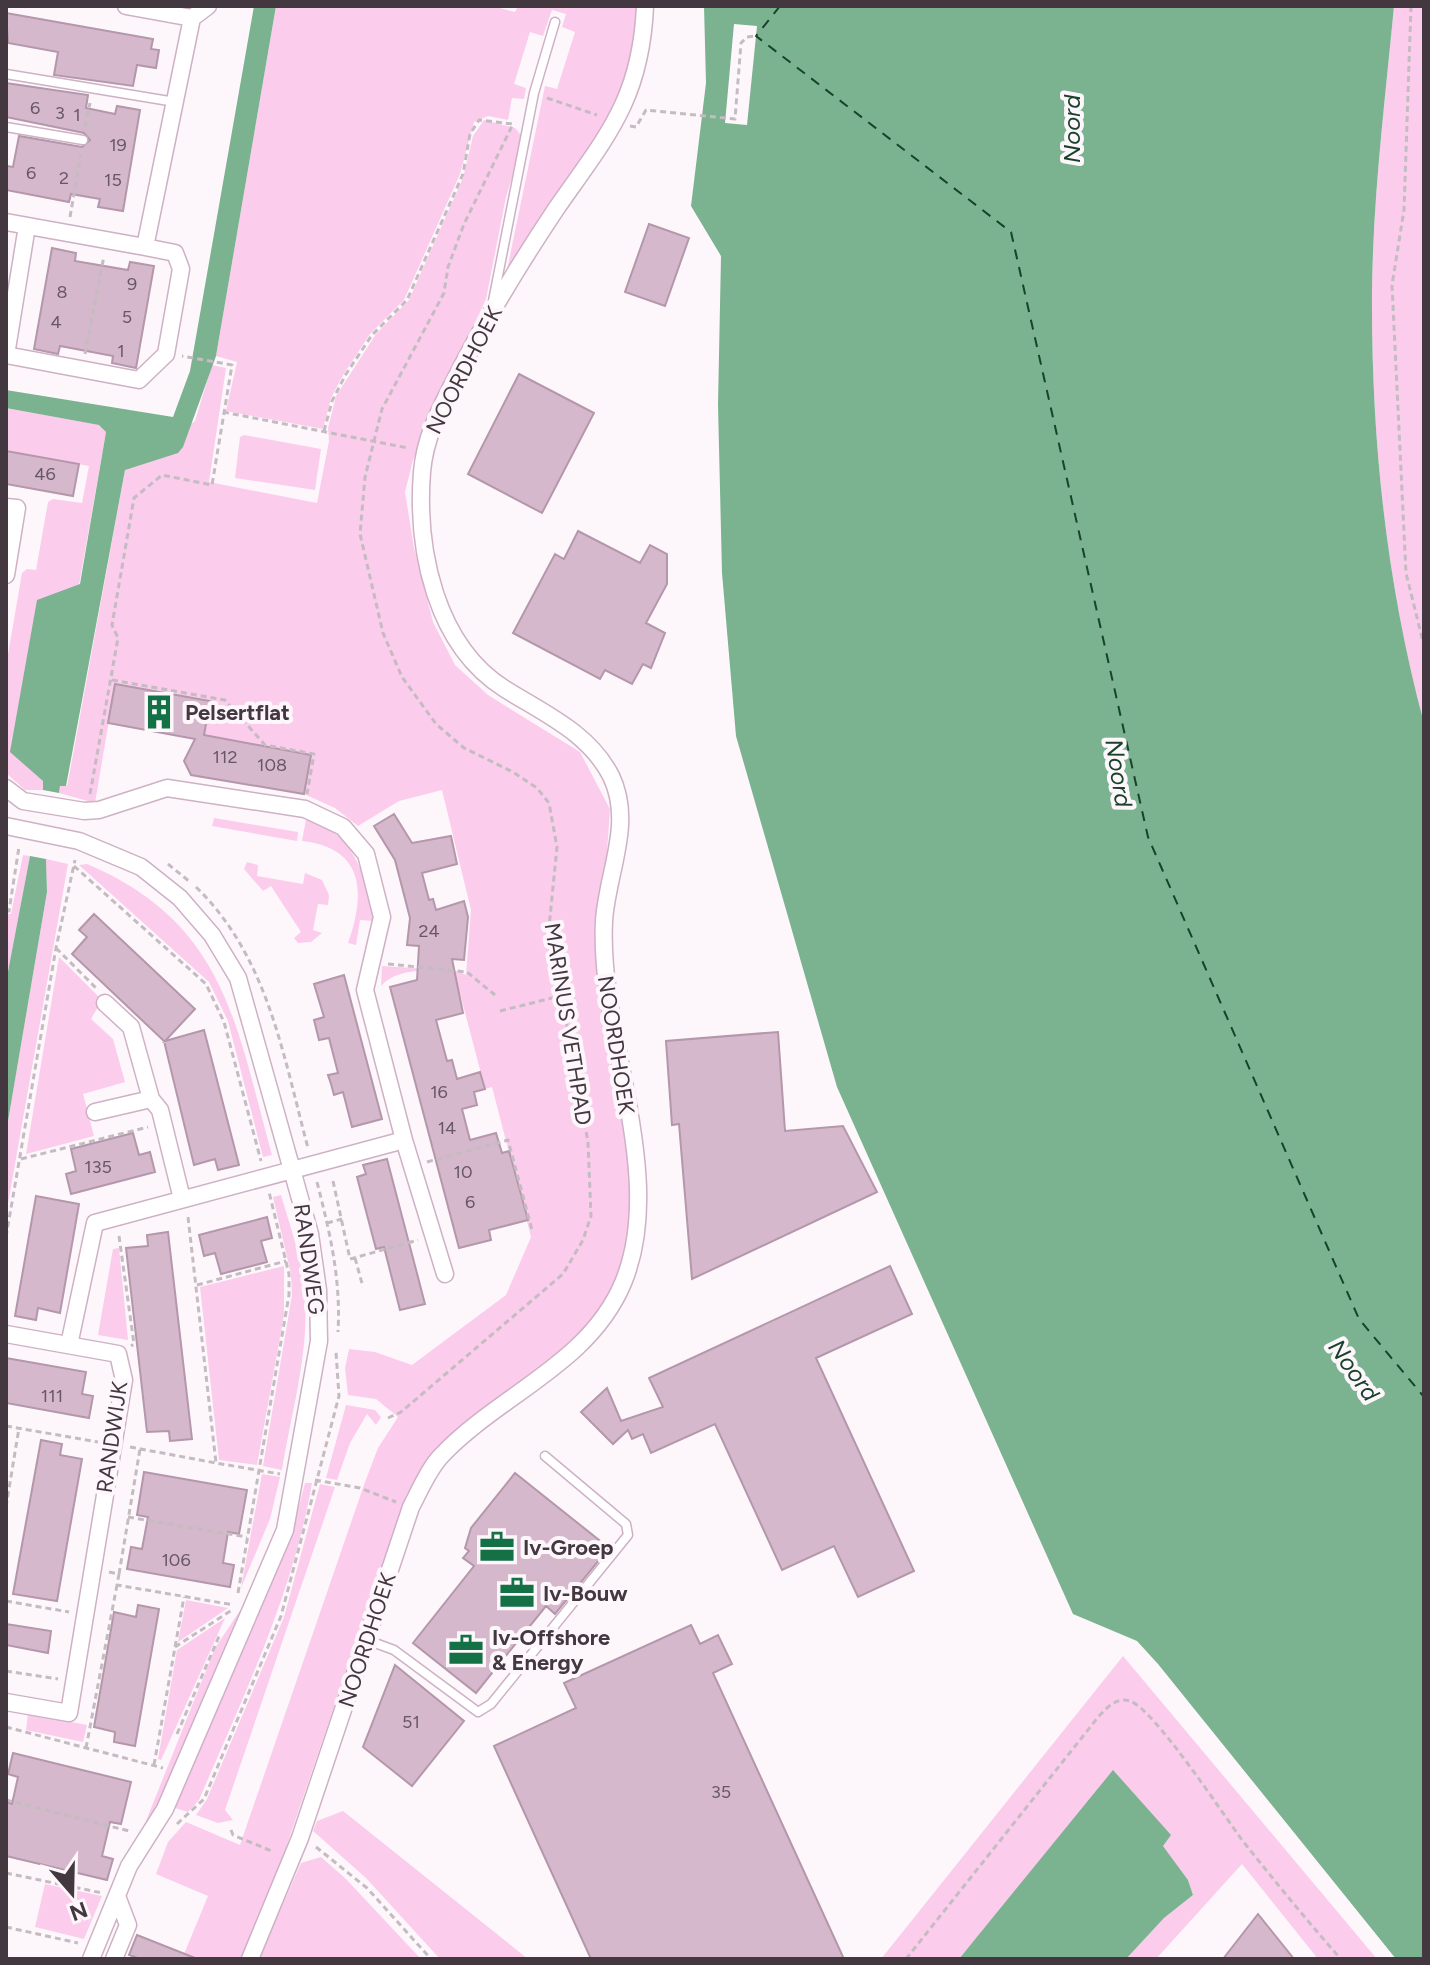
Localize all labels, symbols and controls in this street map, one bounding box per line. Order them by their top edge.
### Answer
water label: Noord [1057,94,1086,163]
house number: 6 [30,97,40,119]
house number: 3 [55,102,65,124]
house number: 1 [73,104,81,126]
house number: 19 [109,134,127,156]
house number: 6 [26,162,36,184]
house number: 2 [59,167,69,189]
house number: 15 [104,169,122,191]
house number: 9 [127,273,137,295]
house number: 8 [56,281,68,303]
street label: NOORDHOEK [420,301,508,439]
house number: 5 [122,306,132,328]
house number: 4 [50,311,62,333]
house number: 1 [117,340,125,362]
house number: 46 [34,463,56,485]
building icon: Pelsertflat [140,693,178,731]
place label: Pelsertflat [185,699,290,726]
water label: Noord [1099,737,1139,810]
house number: 112 [213,746,237,768]
house number: 108 [257,754,287,776]
house number: 24 [418,920,440,942]
street label: MARINUS VETHPAD [539,921,597,1127]
street label: NOORDHOEK [592,974,640,1117]
house number: 16 [430,1081,448,1103]
house number: 14 [438,1117,456,1139]
house number: 135 [84,1156,112,1178]
house number: 10 [454,1161,472,1183]
house number: 6 [465,1191,475,1213]
street label: RANDWEG [288,1202,330,1316]
water label: Noord [1322,1334,1386,1407]
street label: RANDWIJK [91,1379,133,1495]
house number: 111 [41,1385,63,1407]
office icon: Iv-Groep [478,1528,516,1566]
place label: Iv-Groep [523,1534,613,1561]
house number: 106 [161,1549,191,1571]
street label: NOORDHOEK [333,1569,402,1711]
office icon: Iv-Bouw [498,1574,536,1612]
place label: Iv-Bouw [543,1580,628,1607]
place label: Iv-Offshore & Energy [492,1624,610,1676]
office icon: Iv-Offshore & Energy [447,1631,485,1669]
house number: 51 [402,1711,420,1733]
house number: 35 [711,1781,731,1803]
north arrow [32,1853,112,1933]
text: N [66,1896,91,1927]

